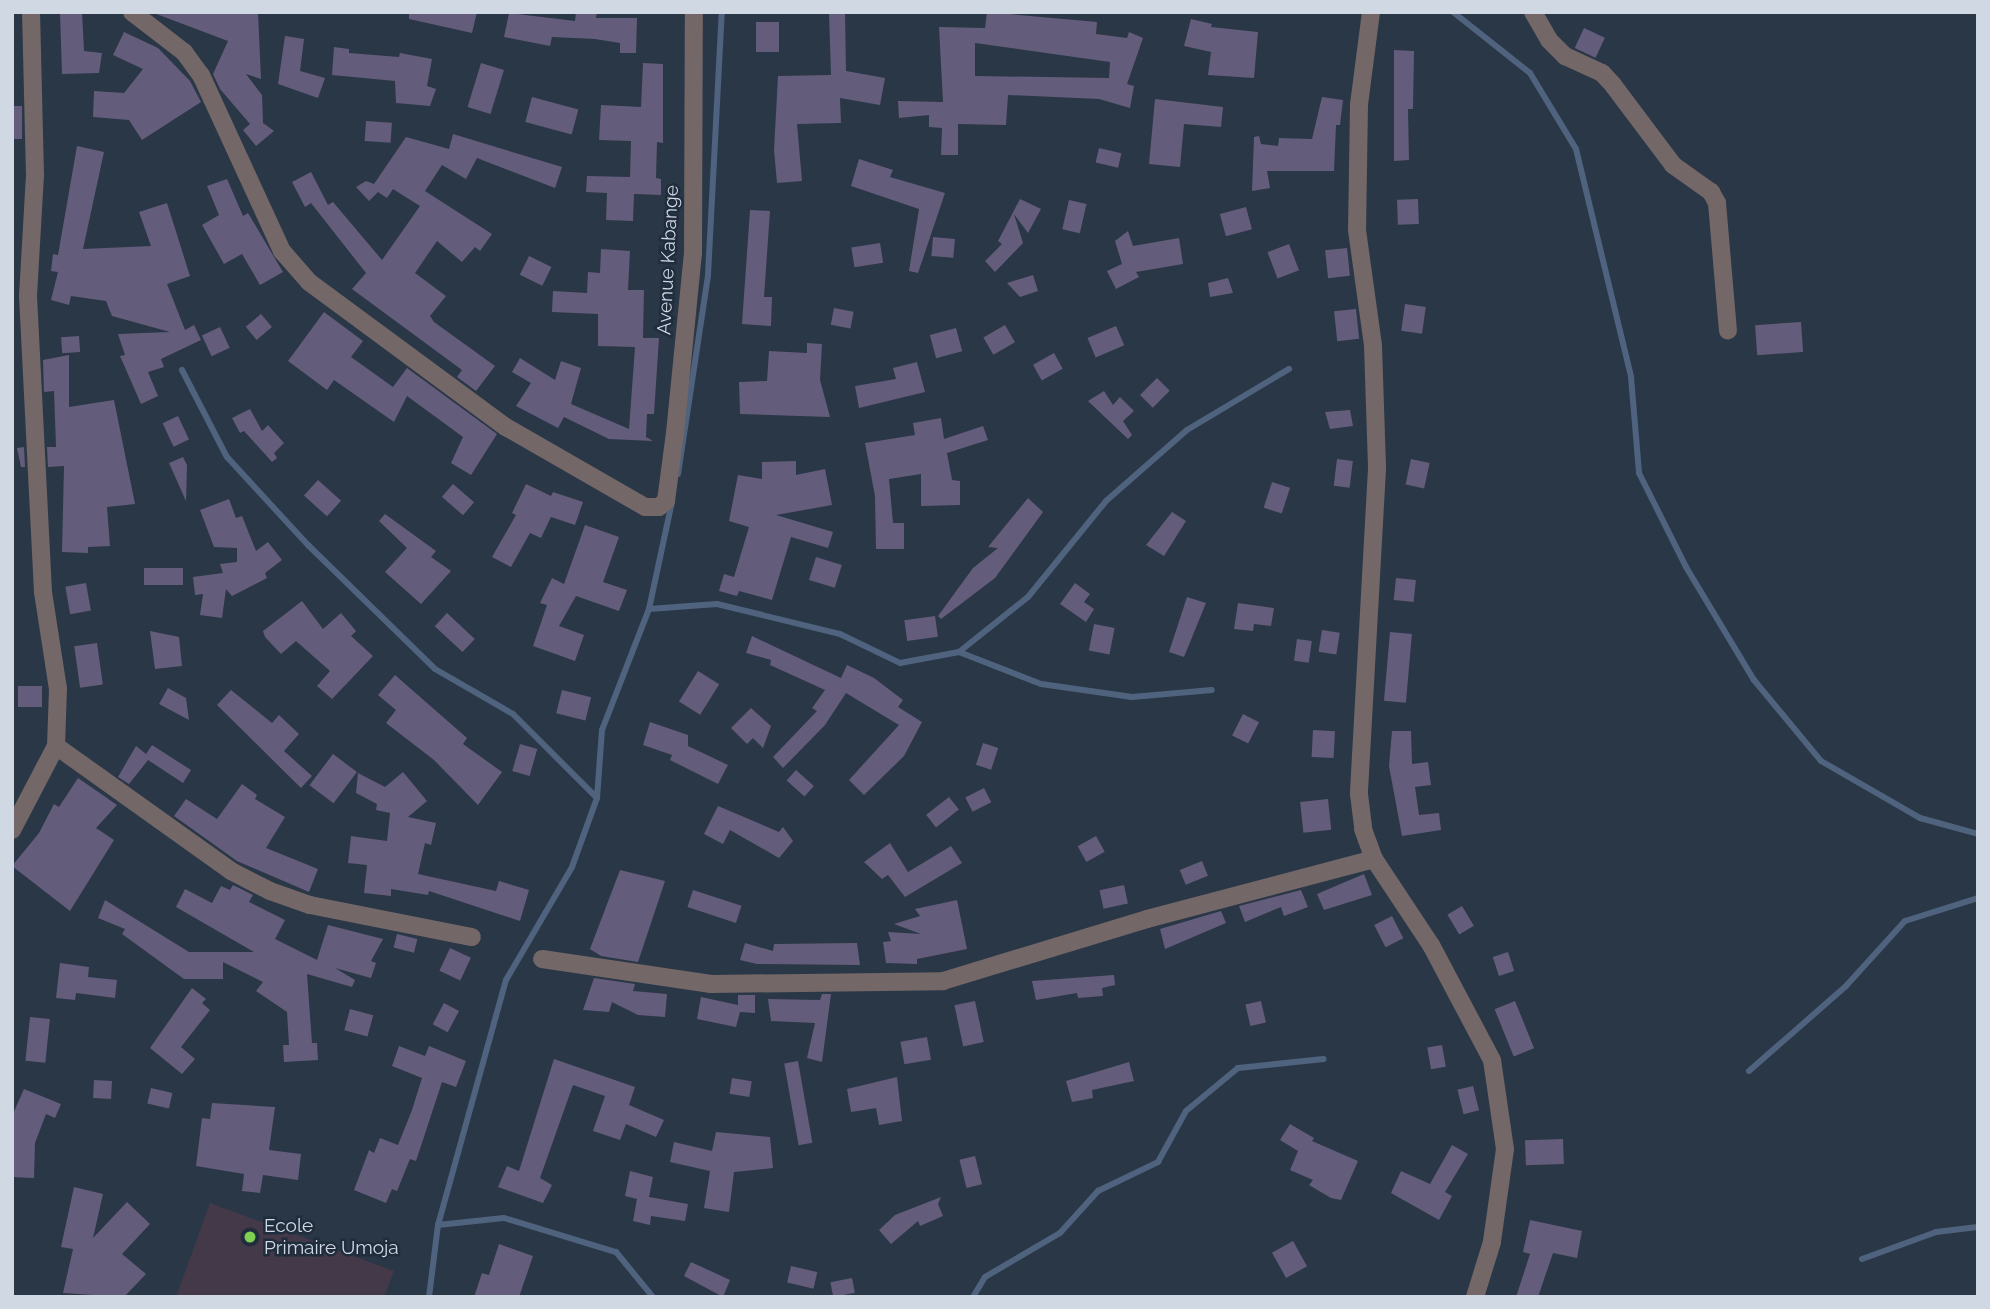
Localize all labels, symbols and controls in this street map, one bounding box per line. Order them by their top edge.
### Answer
street label: Avenue Kabange [653,184,683,336]
place label: Ecole Primaire Umoja [264,1215,399,1259]
marker: Ecole Primaire Umoja [242,1229,258,1245]

